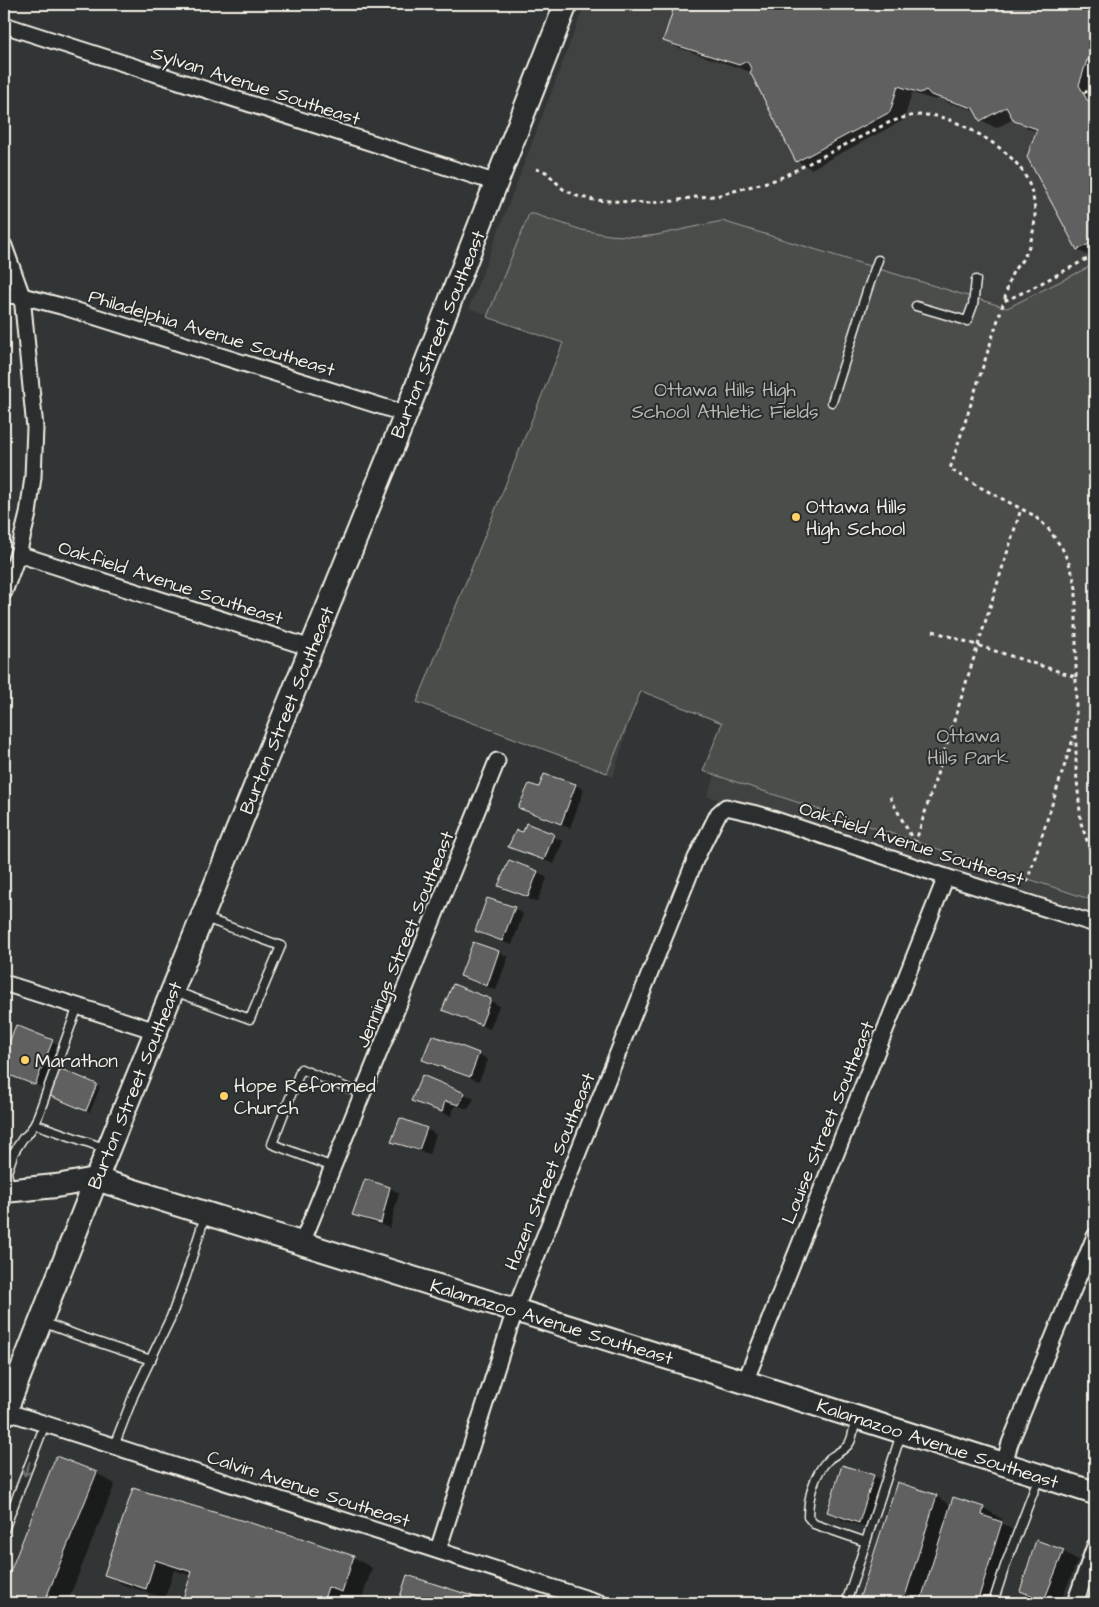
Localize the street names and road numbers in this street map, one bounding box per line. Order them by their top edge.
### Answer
street label: Sylvan Avenue Southeast [147,40,364,134]
street label: Burton Street Southeast [384,226,493,443]
street label: Philadelphia Avenue Southeast [85,283,338,384]
street label: Oakfield Avenue Southeast [55,534,287,633]
street label: Burton Street Southeast [233,602,342,819]
street label: Oakfield Avenue Southeast [796,795,1028,894]
street label: Jennings Street Southeast [349,827,462,1052]
street label: Burton Street Southeast [81,977,190,1194]
street label: Louise Street Southeast [775,1017,882,1228]
street label: Hazen Street Southeast [498,1068,603,1274]
street label: Kalamazoo Avenue Southeast [427,1273,677,1372]
street label: Kalamazoo Avenue Southeast [813,1393,1062,1496]
street label: Calvin Avenue Southeast [204,1444,414,1535]

